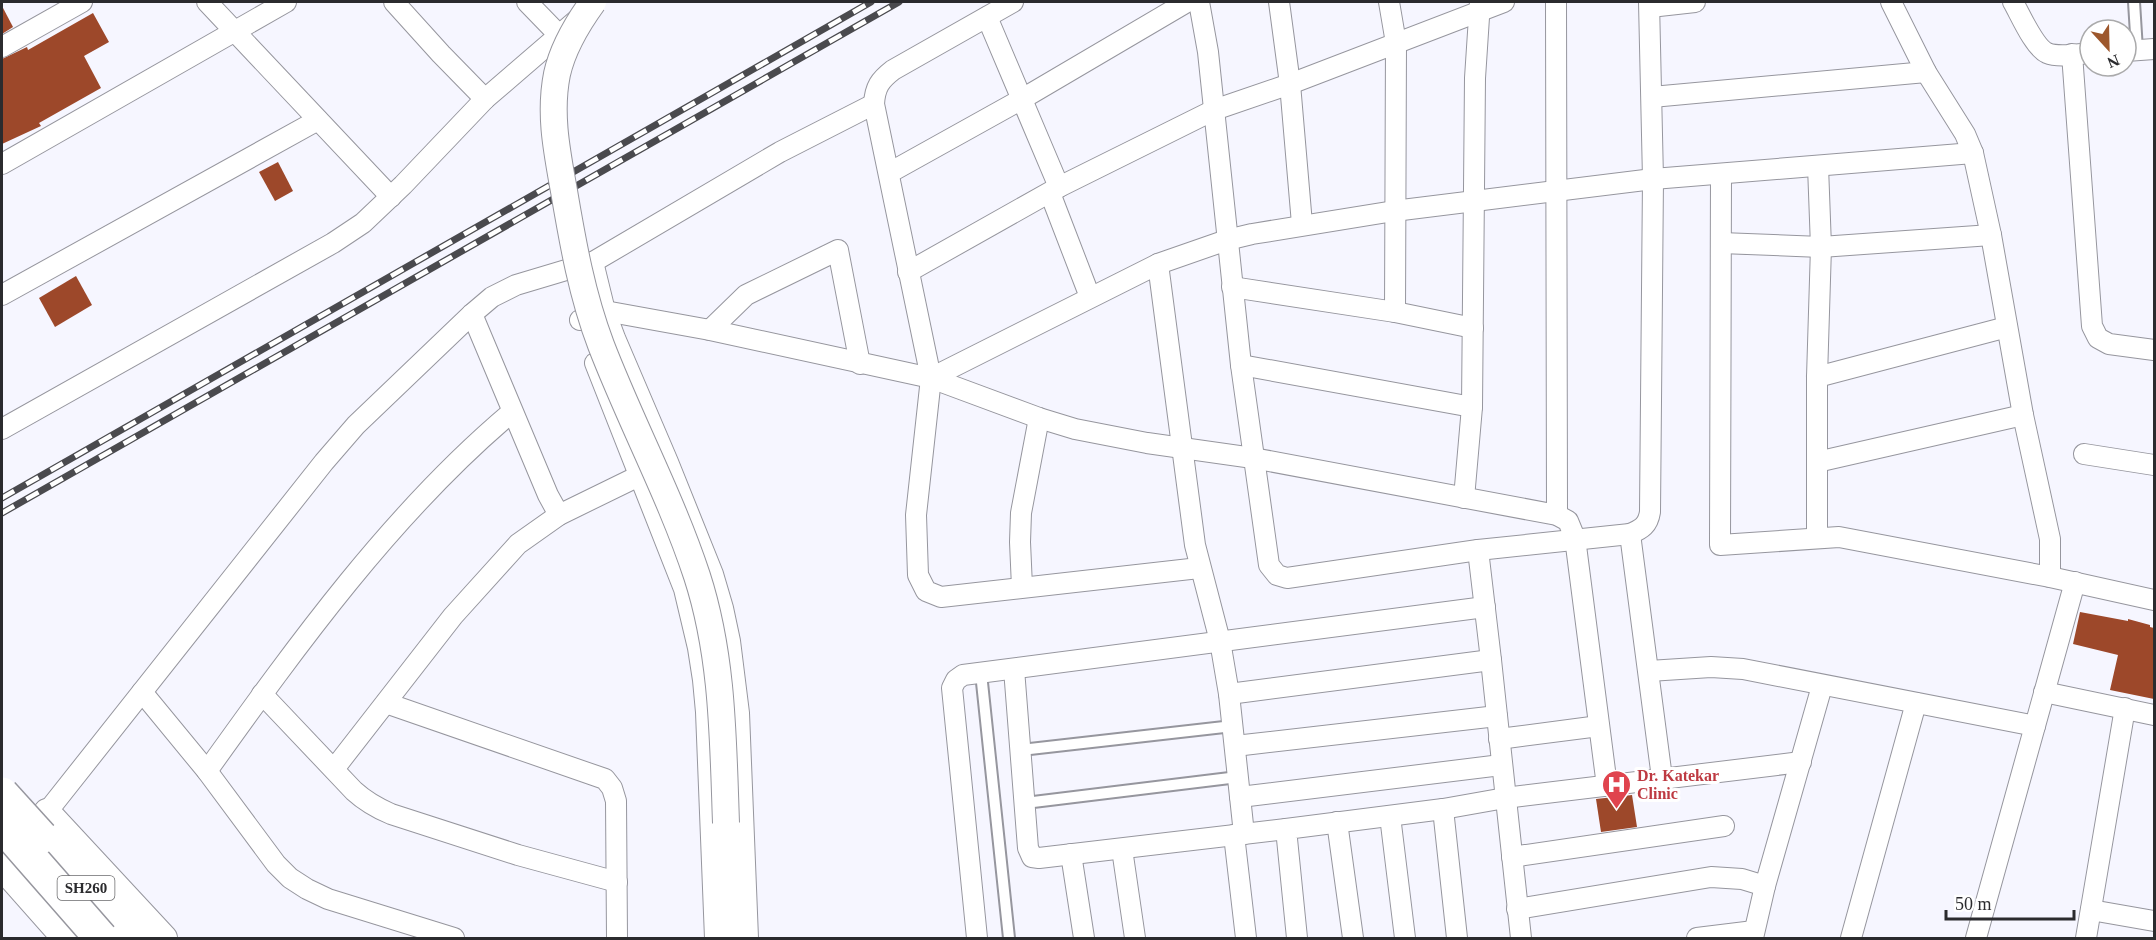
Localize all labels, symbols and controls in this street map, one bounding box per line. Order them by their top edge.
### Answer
north arrow [2078,18,2138,78]
text: N [2104,51,2122,72]
place label: Dr. Katekar Clinic [1637,767,1719,802]
hospital icon: Dr. Katekar Clinic [1600,768,1632,810]
road number: SH260 [58,876,115,900]
scale bar [1946,883,2074,921]
text: 50 m [1955,894,1992,914]

